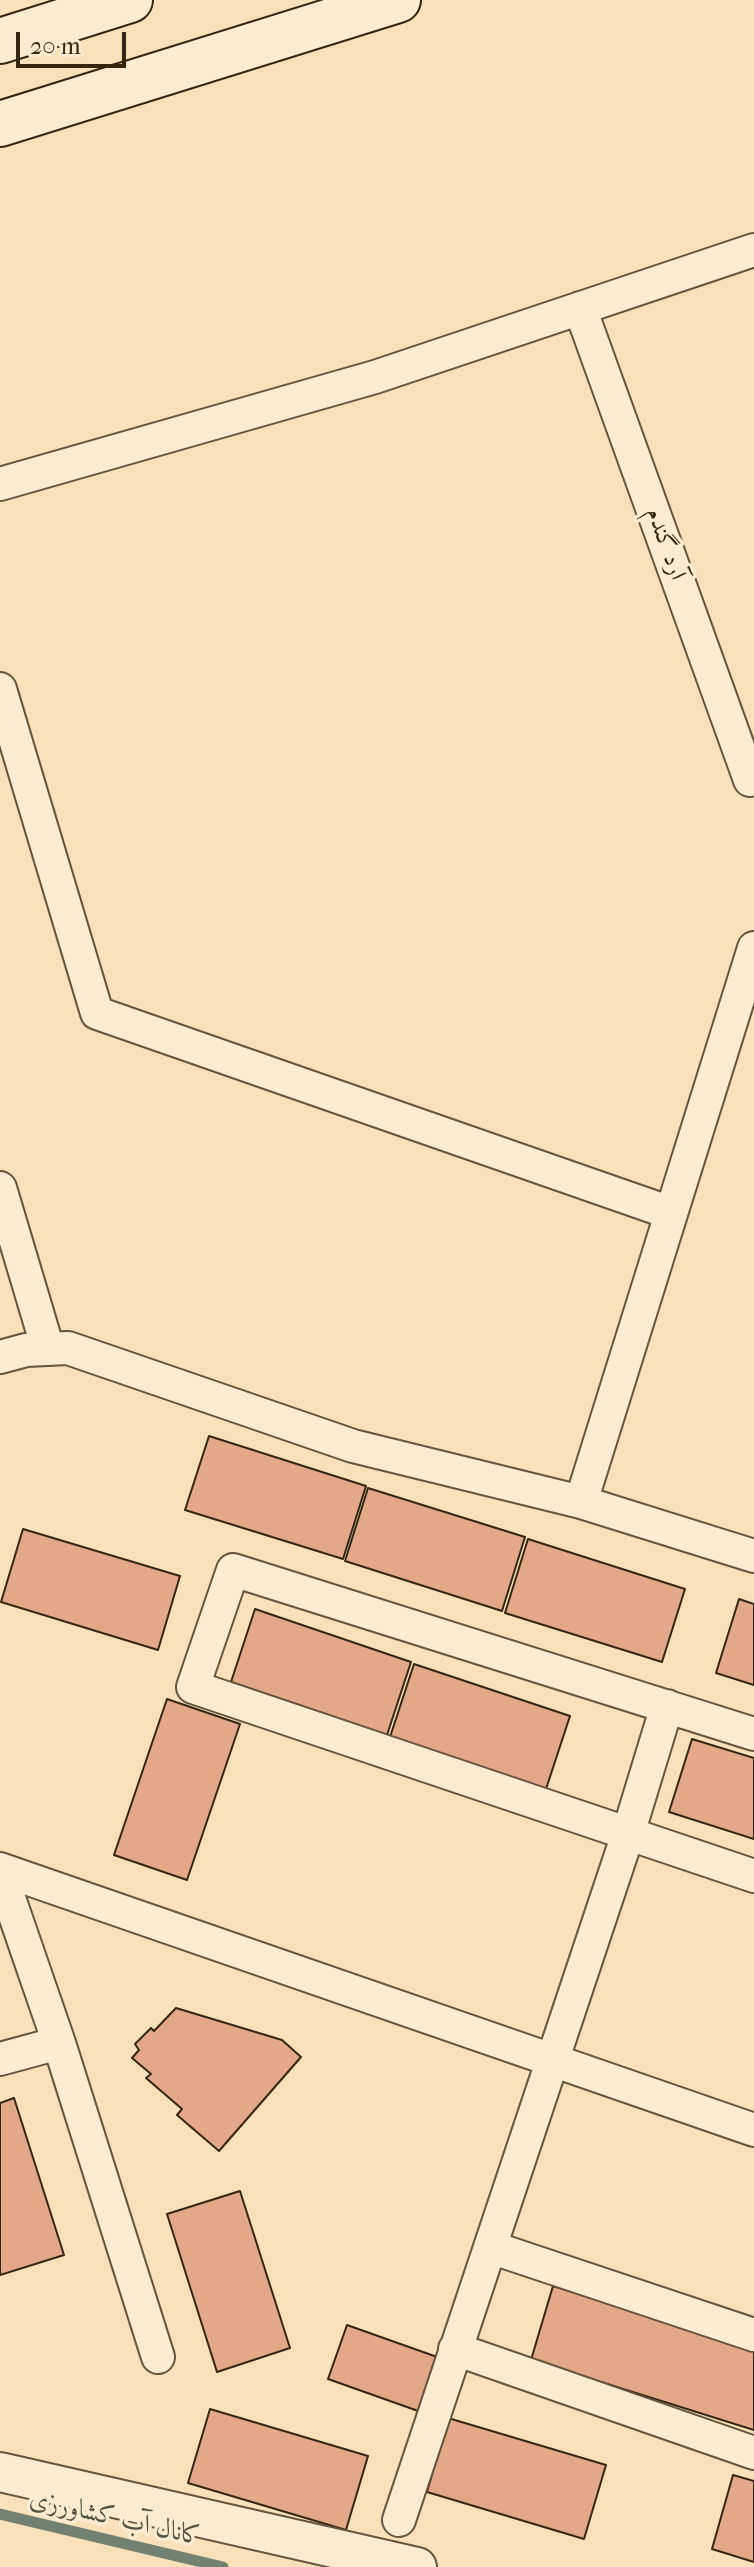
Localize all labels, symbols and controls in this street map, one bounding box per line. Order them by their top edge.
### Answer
scale bar [20,16,130,66]
text: 20 m [30,32,81,60]
street label: آرد گندم [639,504,691,584]
water label: کانال آب کشاورزی [26,2484,206,2554]

